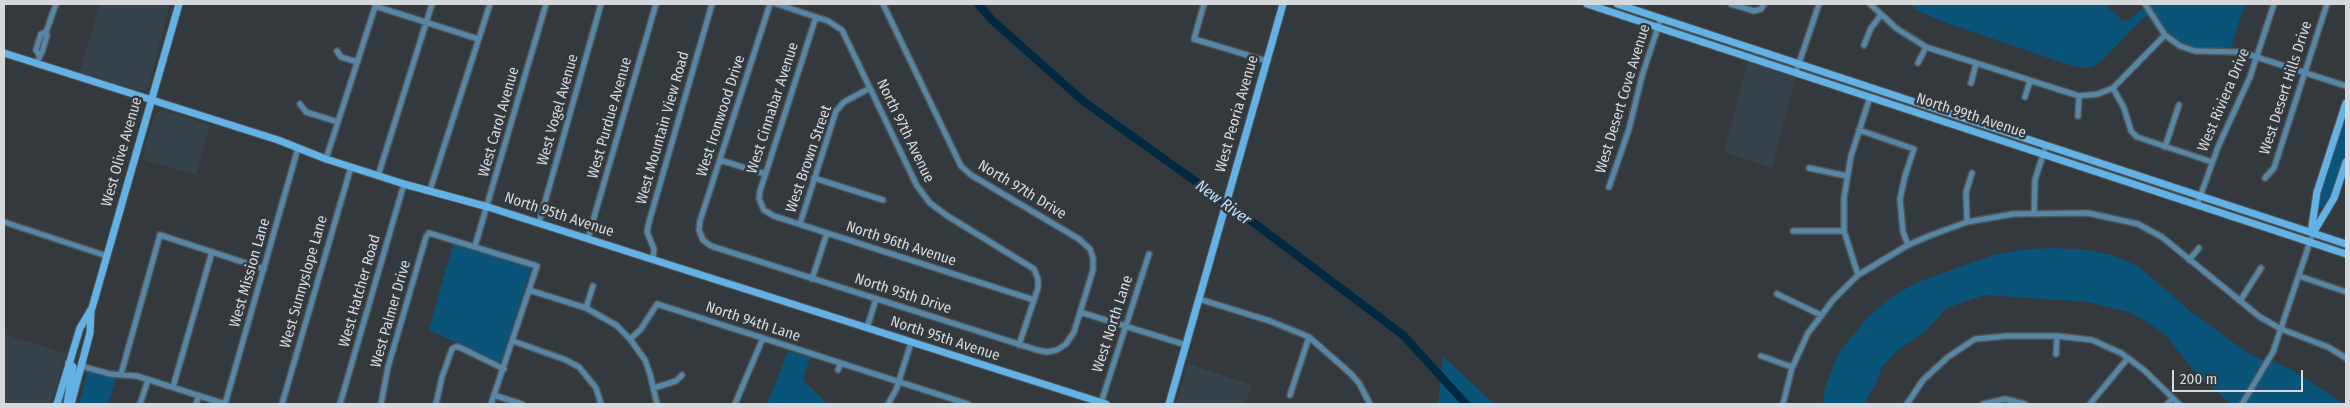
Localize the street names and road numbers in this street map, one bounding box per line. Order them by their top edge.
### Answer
street label: West Desert Hills Drive [2256,19,2316,157]
street label: West Desert Cove Avenue [1592,22,1654,176]
street label: West Cinnabar Avenue [743,40,803,176]
street label: West Riviera Drive [2194,46,2254,154]
street label: West Mountain View Road [633,49,693,207]
street label: West Vogel Avenue [533,52,583,168]
street label: West Ironwood Drive [693,53,749,179]
street label: West Peoria Avenue [1212,53,1262,175]
street label: West Purdue Avenue [584,55,636,181]
street label: West Carol Avenue [475,65,523,179]
street label: North 97th Avenue [872,76,938,186]
street label: North 99th Avenue [1914,90,2028,142]
street label: West Olive Avenue [98,95,146,209]
street label: West Brown Street [782,103,836,215]
street label: North 97th Drive [975,157,1069,223]
street label: North 95th Avenue [502,189,616,241]
street label: West Sunnyslope Lane [276,214,332,350]
street label: West Mission Lane [226,216,274,330]
street label: North 96th Avenue [844,218,958,270]
street label: West Hatcher Road [335,233,385,349]
street label: West Palmer Drive [367,258,415,370]
street label: North 95th Drive [852,270,954,318]
street label: West North Lane [1089,273,1137,375]
street label: North 94th Lane [703,298,803,346]
street label: North 95th Avenue [888,313,1002,365]

